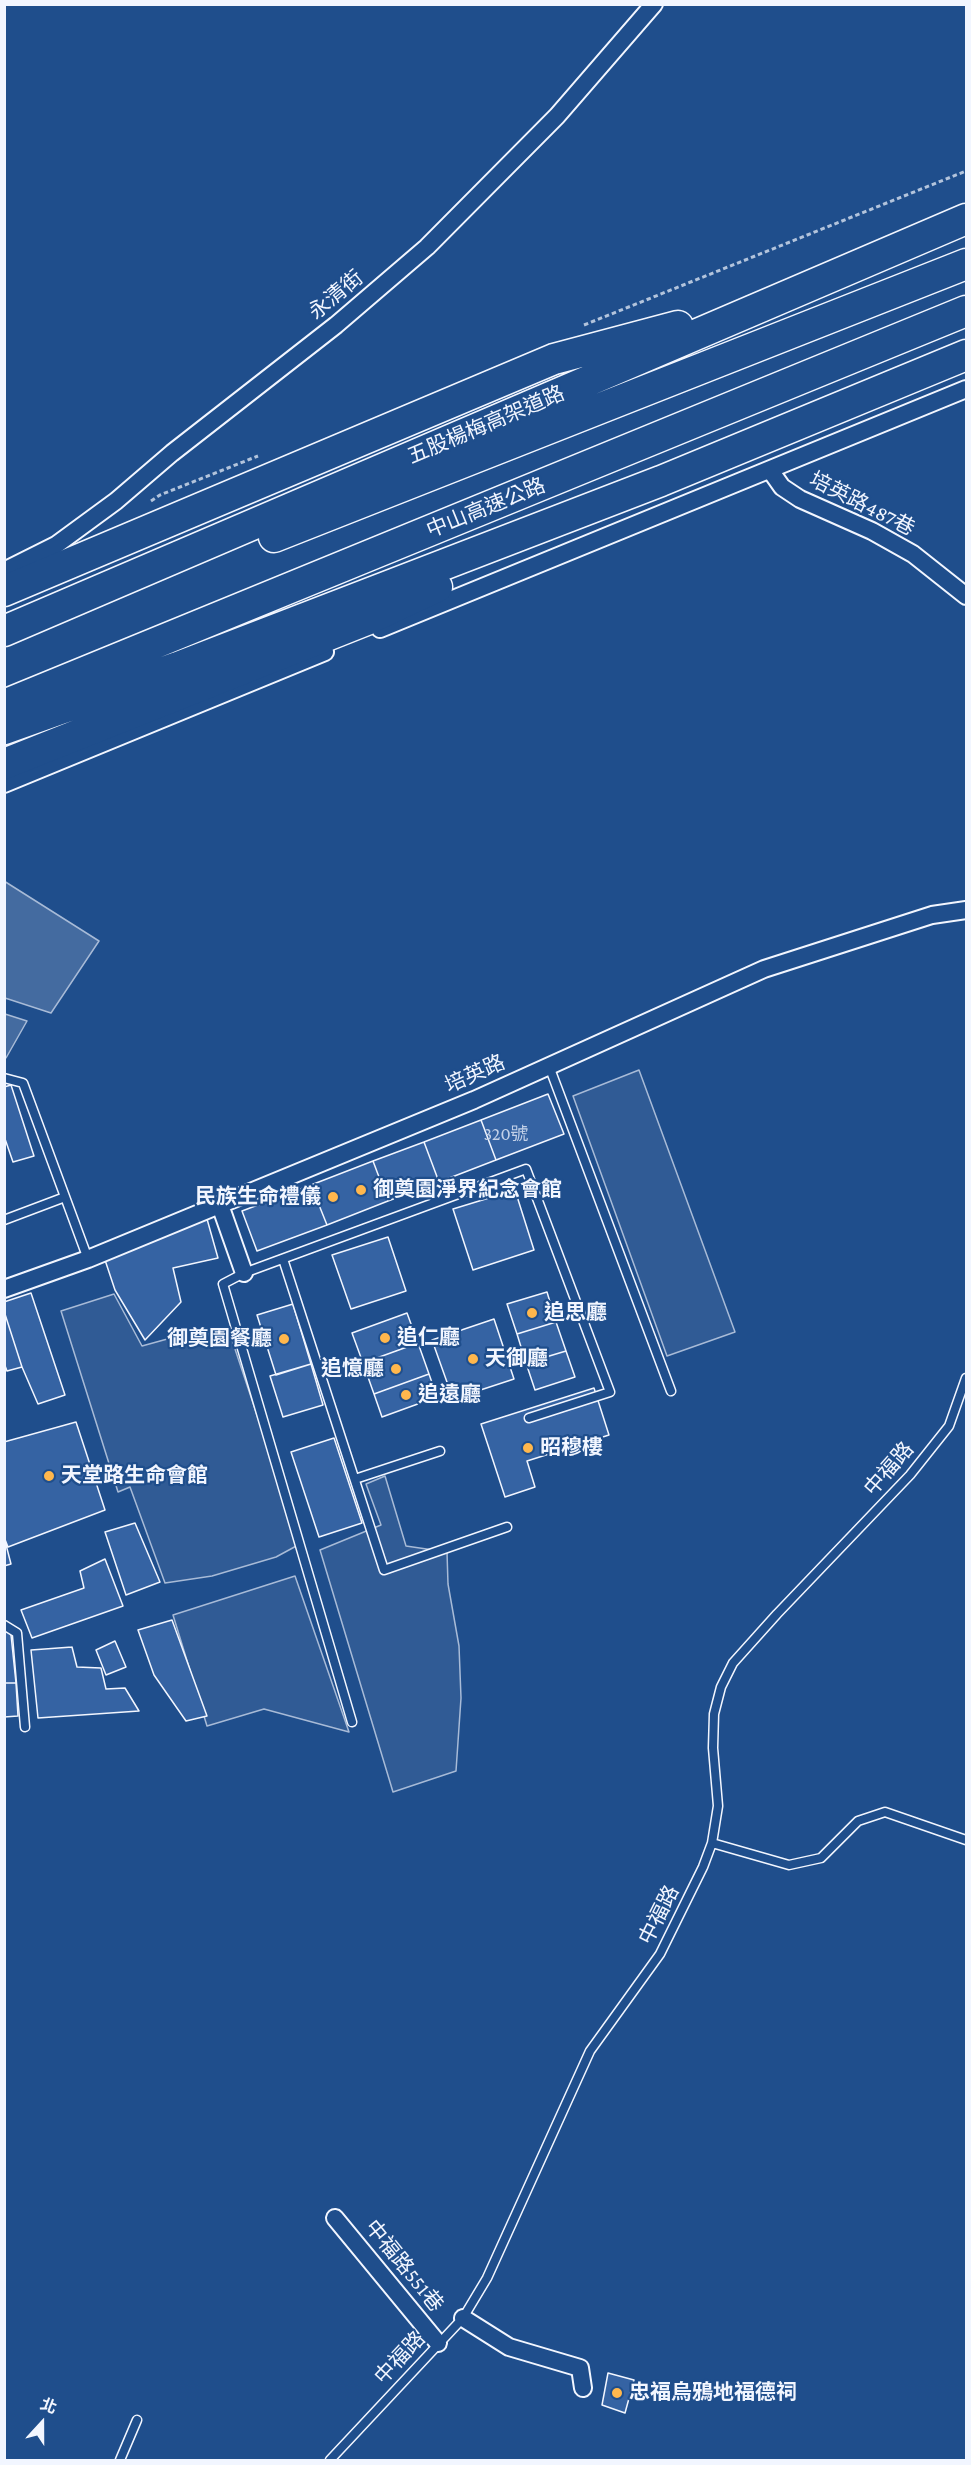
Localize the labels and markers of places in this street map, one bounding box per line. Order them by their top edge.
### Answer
place label: 御奠園淨界紀念會館 [373,1177,562,1203]
marker: 御奠園淨界紀念會館 [354,1183,368,1197]
place label: 民族生命禮儀 [195,1184,321,1210]
marker: 民族生命禮儀 [326,1190,340,1204]
place label: 追思廳 [544,1300,607,1326]
marker: 追思廳 [525,1306,539,1320]
place label: 追仁廳 [397,1325,460,1351]
place label: 御奠園餐廳 [167,1326,272,1352]
marker: 追仁廳 [378,1331,392,1345]
marker: 御奠園餐廳 [277,1332,291,1346]
place label: 天御廳 [485,1346,548,1372]
marker: 天御廳 [466,1352,480,1366]
place label: 追憶廳 [321,1356,384,1382]
marker: 追憶廳 [389,1362,403,1376]
place label: 追遠廳 [418,1382,481,1408]
marker: 追遠廳 [399,1388,413,1402]
place label: 昭穆樓 [540,1435,603,1461]
marker: 昭穆樓 [521,1441,535,1455]
place label: 天堂路生命會館 [61,1463,208,1489]
marker: 天堂路生命會館 [42,1469,56,1483]
place label: 忠福烏鴉地福德祠 [629,2380,797,2406]
marker: 忠福烏鴉地福德祠 [610,2386,624,2400]

